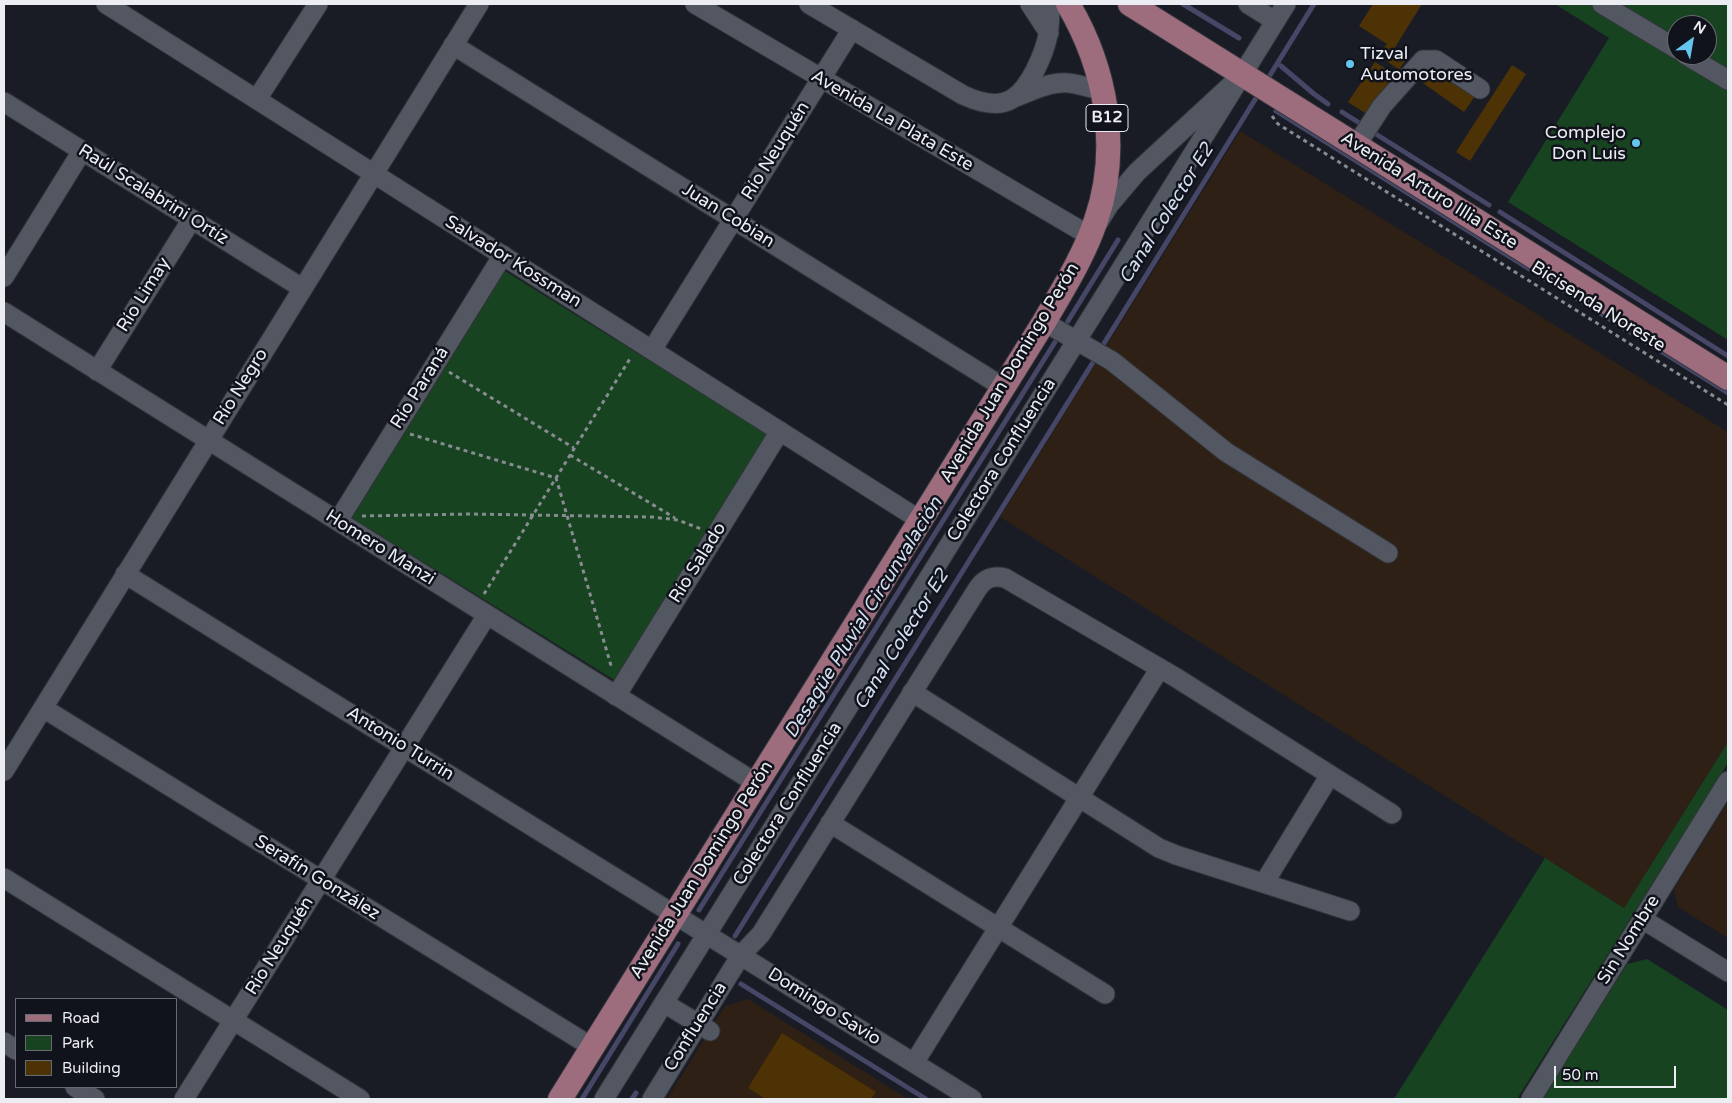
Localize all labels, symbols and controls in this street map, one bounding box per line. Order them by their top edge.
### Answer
north arrow [1667,15,1717,65]
text: N [1690,18,1709,38]
place label: Tizval Automotores [1360,43,1472,86]
marker: Tizval Automotores [1344,58,1356,70]
street label: Avenida La Plata Este [807,66,977,176]
street label: Río Neuquén [737,98,815,204]
road number: B12 [1086,105,1128,132]
place label: Complejo Don Luis [1545,122,1626,164]
street label: Avenida Arturo Illia Este [1337,128,1521,254]
marker: Complejo Don Luis [1630,137,1642,149]
street label: Raúl Scalabrini Ortíz [74,140,232,250]
water label: Canal Colector E2 [1115,140,1219,288]
street label: Juan Cobian [678,179,778,253]
street label: Salvador Kossman [441,211,585,313]
street label: Río Limay [113,254,175,336]
street label: Bicisenda Noreste [1527,257,1669,357]
street label: Avenida Juan Domingo Perón [936,259,1084,487]
street label: Río Paraná [386,343,454,433]
street label: Río Negro [209,345,273,429]
street label: Colectora Confluencia [943,374,1061,546]
water label: Desagüe Pluvial Circunvalación [780,493,948,743]
street label: Homero Manzi [321,506,439,590]
street label: Río Salado [665,519,731,607]
water label: Canal Colector E2 [850,566,954,714]
street label: Antonio Turrin [342,702,458,786]
street label: Colectora Confluencia [729,718,847,890]
street label: Avenida Juan Domingo Perón [626,757,778,983]
street label: Serafín González [251,831,383,925]
street label: Sin Nombre [1593,891,1665,989]
street label: Rio Neuquén [241,893,319,999]
street label: Domingo Savio [764,964,884,1050]
street label: Confluencia [660,978,732,1076]
legend [15,998,178,1088]
text: Road [62,1009,100,1027]
text: Park [62,1034,94,1052]
scale bar [1557,1056,1680,1088]
text: Building [62,1059,121,1077]
text: 50 m [1562,1066,1599,1084]

